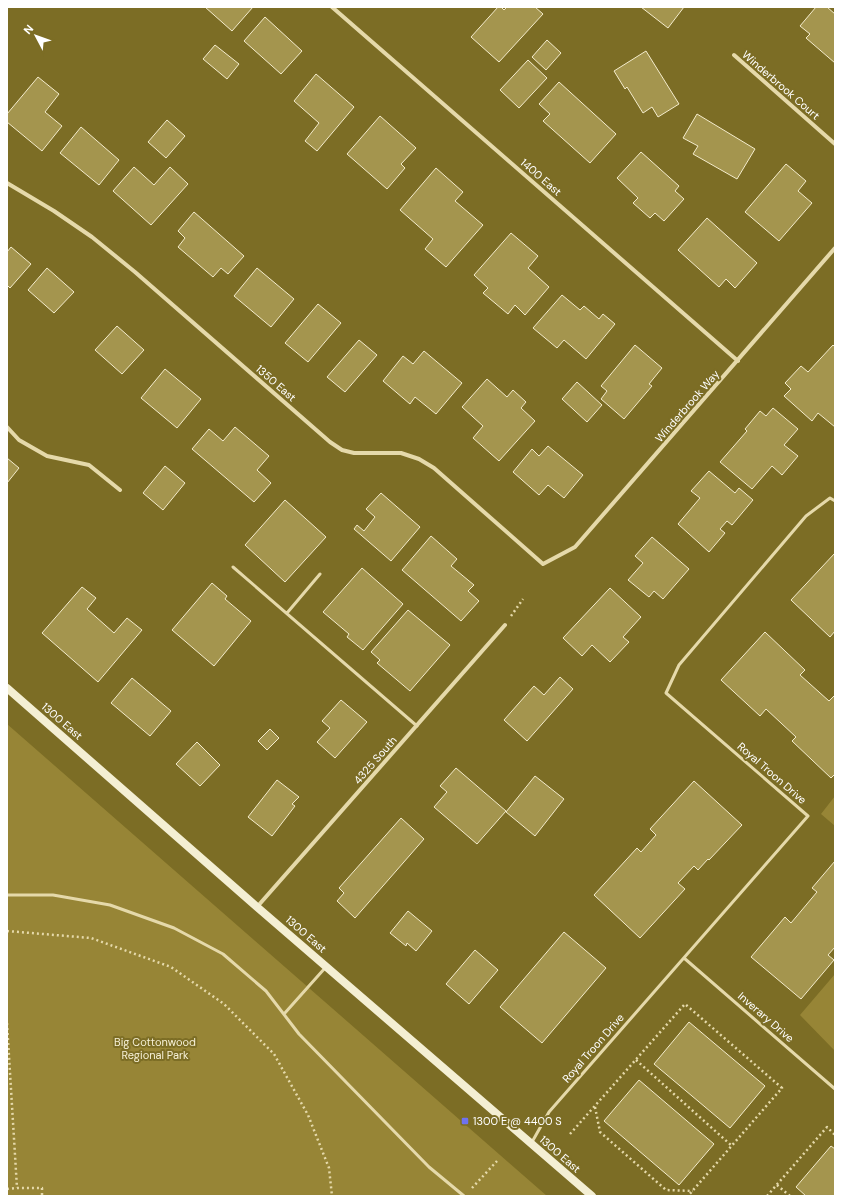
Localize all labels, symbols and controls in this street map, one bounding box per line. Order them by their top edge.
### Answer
north arrow [16,16,56,56]
text: N [21,22,36,37]
street label: Winderbrook Court [739,48,823,122]
street label: 1400 East [518,155,564,199]
street label: 1350 East [253,362,299,404]
street label: Winderbrook Way [652,367,722,445]
street label: 1300 East [39,699,85,743]
street label: 4325 South [350,733,400,787]
street label: Royal Troon Drive [735,739,809,807]
street label: 1300 East [283,912,329,956]
street label: Inverary Drive [735,989,797,1045]
street label: Royal Troon Drive [559,1011,627,1085]
park label: Big Cottonwood Regional Park [114,1035,196,1062]
place label: 1300 E @ 4400 S [473,1114,562,1128]
marker: 1300 E @ 4400 S [460,1116,470,1126]
street label: 1300 East [537,1132,583,1176]

